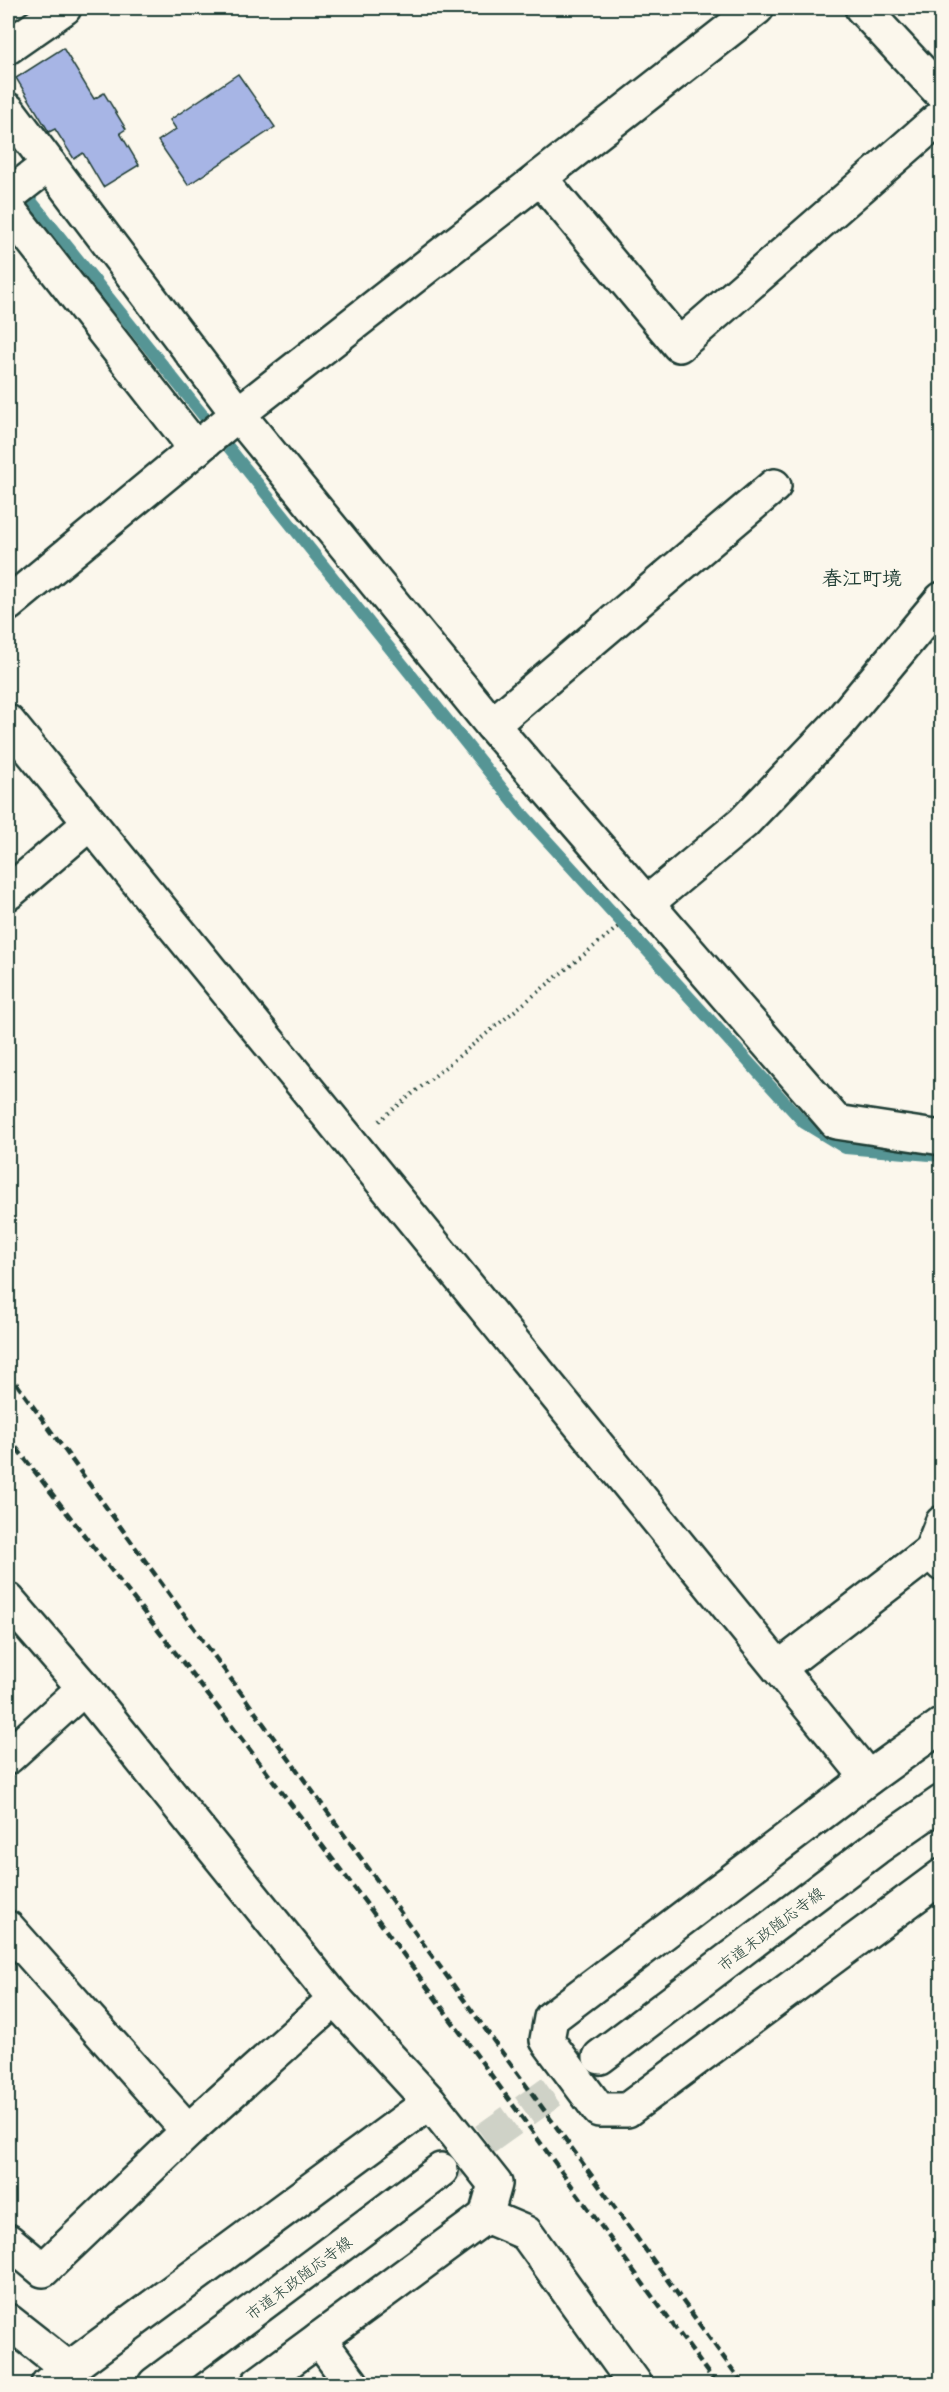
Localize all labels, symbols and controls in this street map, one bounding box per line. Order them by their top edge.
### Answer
district label: 春江町境 [822,562,902,592]
street label: 市道末政随応寺線 [712,1880,828,1976]
street label: 市道末政随応寺線 [240,2229,356,2325]

